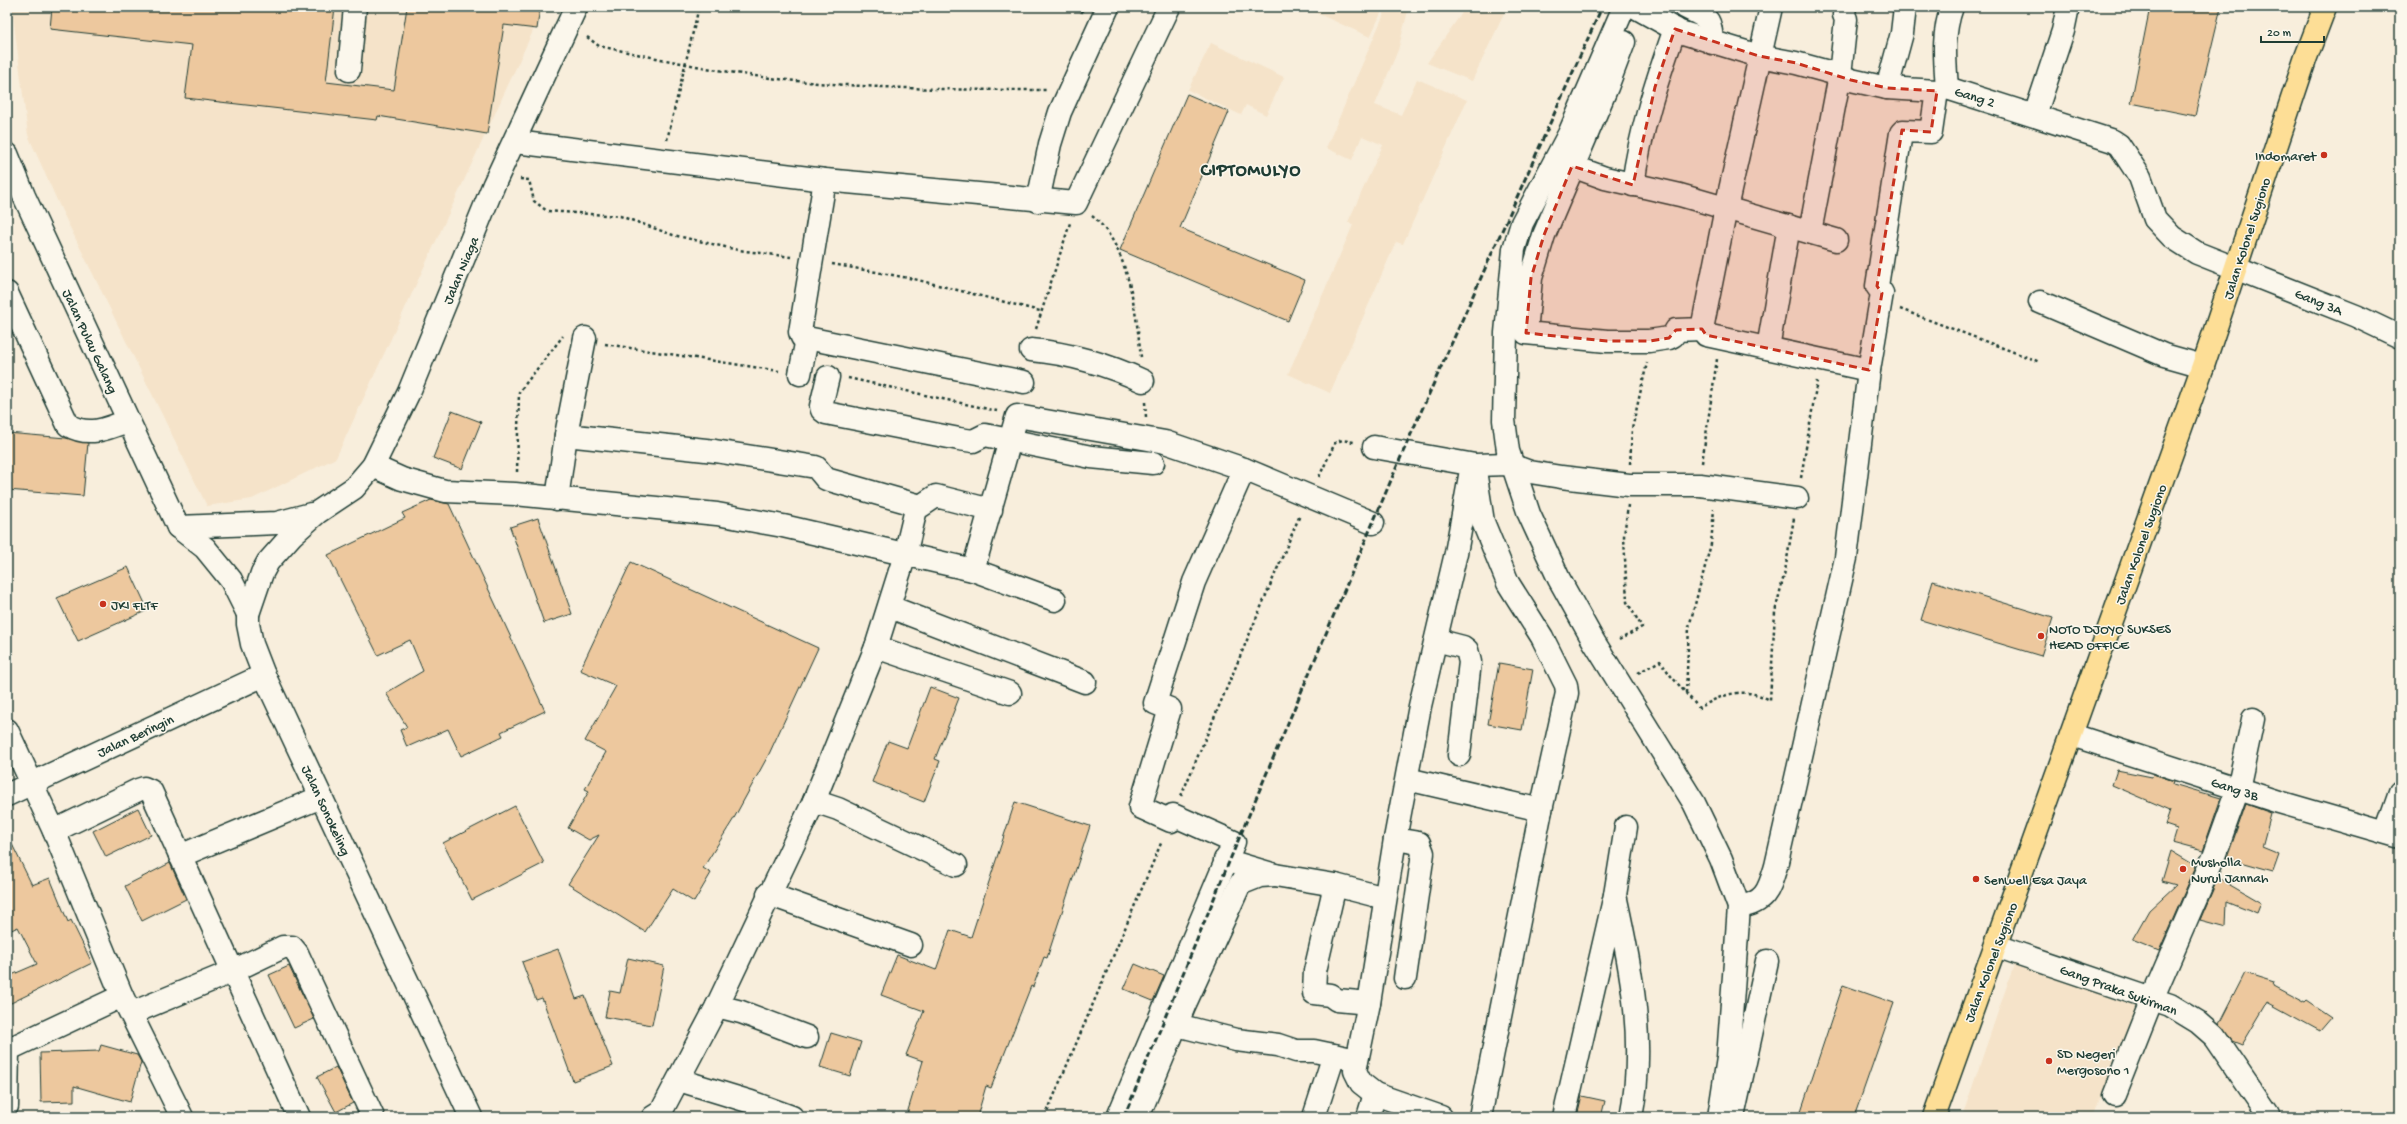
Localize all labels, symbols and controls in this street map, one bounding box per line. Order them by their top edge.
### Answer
scale bar [2261,18,2324,44]
text: 20 m [2267,27,2292,41]
street label: Gang 2 [1952,84,1997,113]
place label: Indomaret [2255,149,2317,166]
marker: Indomaret [2319,150,2329,160]
district label: CIPTOMULYO [1200,161,1301,182]
street label: Jalan Kolonel Sugiono [2221,176,2276,302]
street label: Jalan Niaga [440,234,485,307]
street label: Gang 3A [2292,286,2345,321]
street label: Jalan Pulau Galang [57,287,120,397]
street label: Jalan Kolonel Sugiono [2113,482,2172,607]
place label: JKI FLTF [111,598,158,615]
marker: JKI FLTF [98,599,108,609]
place label: NOTO DJOYO SUKSES HEAD OFFICE [2049,622,2171,655]
marker: NOTO DJOYO SUKSES HEAD OFFICE [2036,631,2046,641]
street label: Jalan Beringin [95,712,177,762]
street label: Jalan Sonokeling [296,763,353,859]
street label: Gang 3B [2208,775,2261,806]
place label: Musholla Nurul Jannah [2191,855,2269,888]
marker: Musholla Nurul Jannah [2178,864,2188,874]
place label: Senwell Esa Jaya [1984,873,2088,890]
marker: Senwell Esa Jaya [1971,874,1981,884]
street label: Jalan Kolonel Sugiono [1962,901,2023,1025]
street label: Gang Praka Sukirman [2057,962,2180,1021]
place label: SD Negeri Mergosono 1 [2057,1047,2129,1080]
marker: SD Negeri Mergosono 1 [2044,1056,2054,1066]

